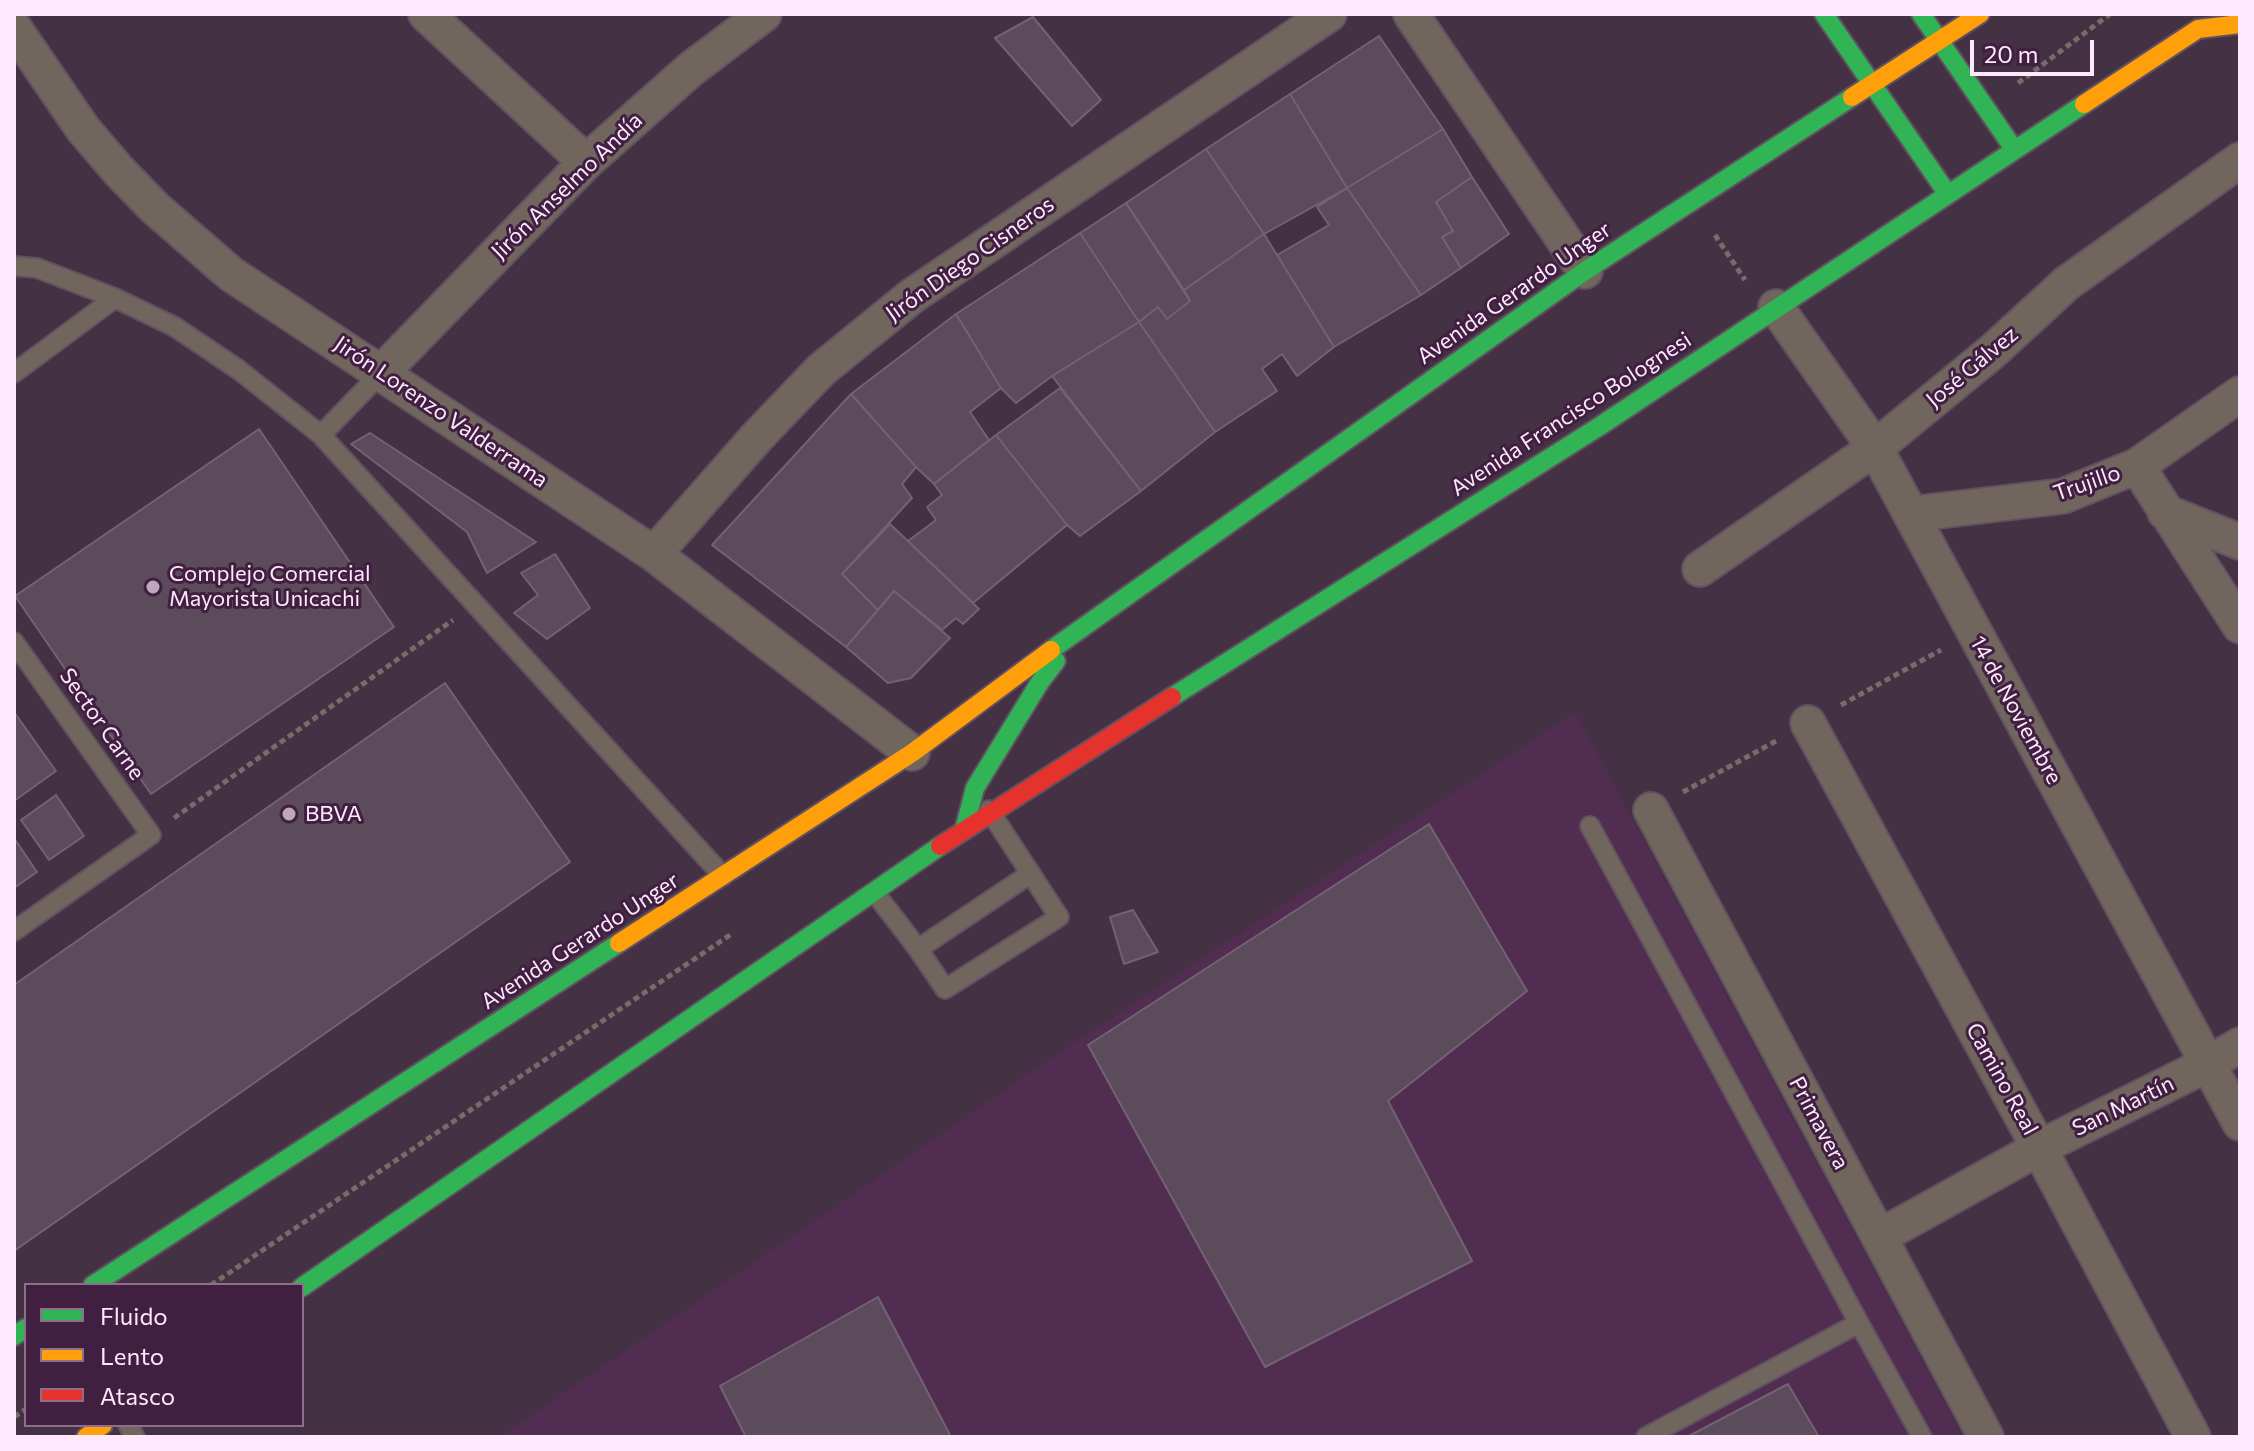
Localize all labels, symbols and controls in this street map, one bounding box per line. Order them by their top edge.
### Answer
scale bar [1974,24,2098,74]
text: 20 m [1984,39,2038,68]
street label: Jirón Anselmo Andía [486,107,648,265]
street label: Jirón Diego Cisneros [881,191,1059,327]
street label: Avenida Gerardo Unger [1412,216,1616,370]
street label: José Gálvez [1921,321,2023,413]
street label: Avenida Francisco Bolognesi [1446,326,1696,502]
street label: Jirón Lorenzo Valderrama [329,331,553,493]
street label: Trujillo [2050,459,2124,507]
place label: Complejo Comercial Mayorista Unicachi [169,561,371,612]
marker: Complejo Comercial Mayorista Unicachi [144,578,162,596]
street label: 14 de Noviembre [1964,631,2068,789]
street label: Sector Carne [54,663,150,785]
place label: BBVA [305,801,362,827]
marker: BBVA [280,805,298,823]
street label: Avenida Gerardo Unger [476,867,684,1015]
street label: Camino Real [1960,1018,2044,1140]
street label: San Martín [2068,1070,2178,1142]
street label: Primavera [1784,1072,1854,1174]
legend [24,1283,304,1427]
text: Fluido [100,1301,168,1330]
text: Lento [100,1341,164,1370]
text: Atasco [100,1381,175,1410]

